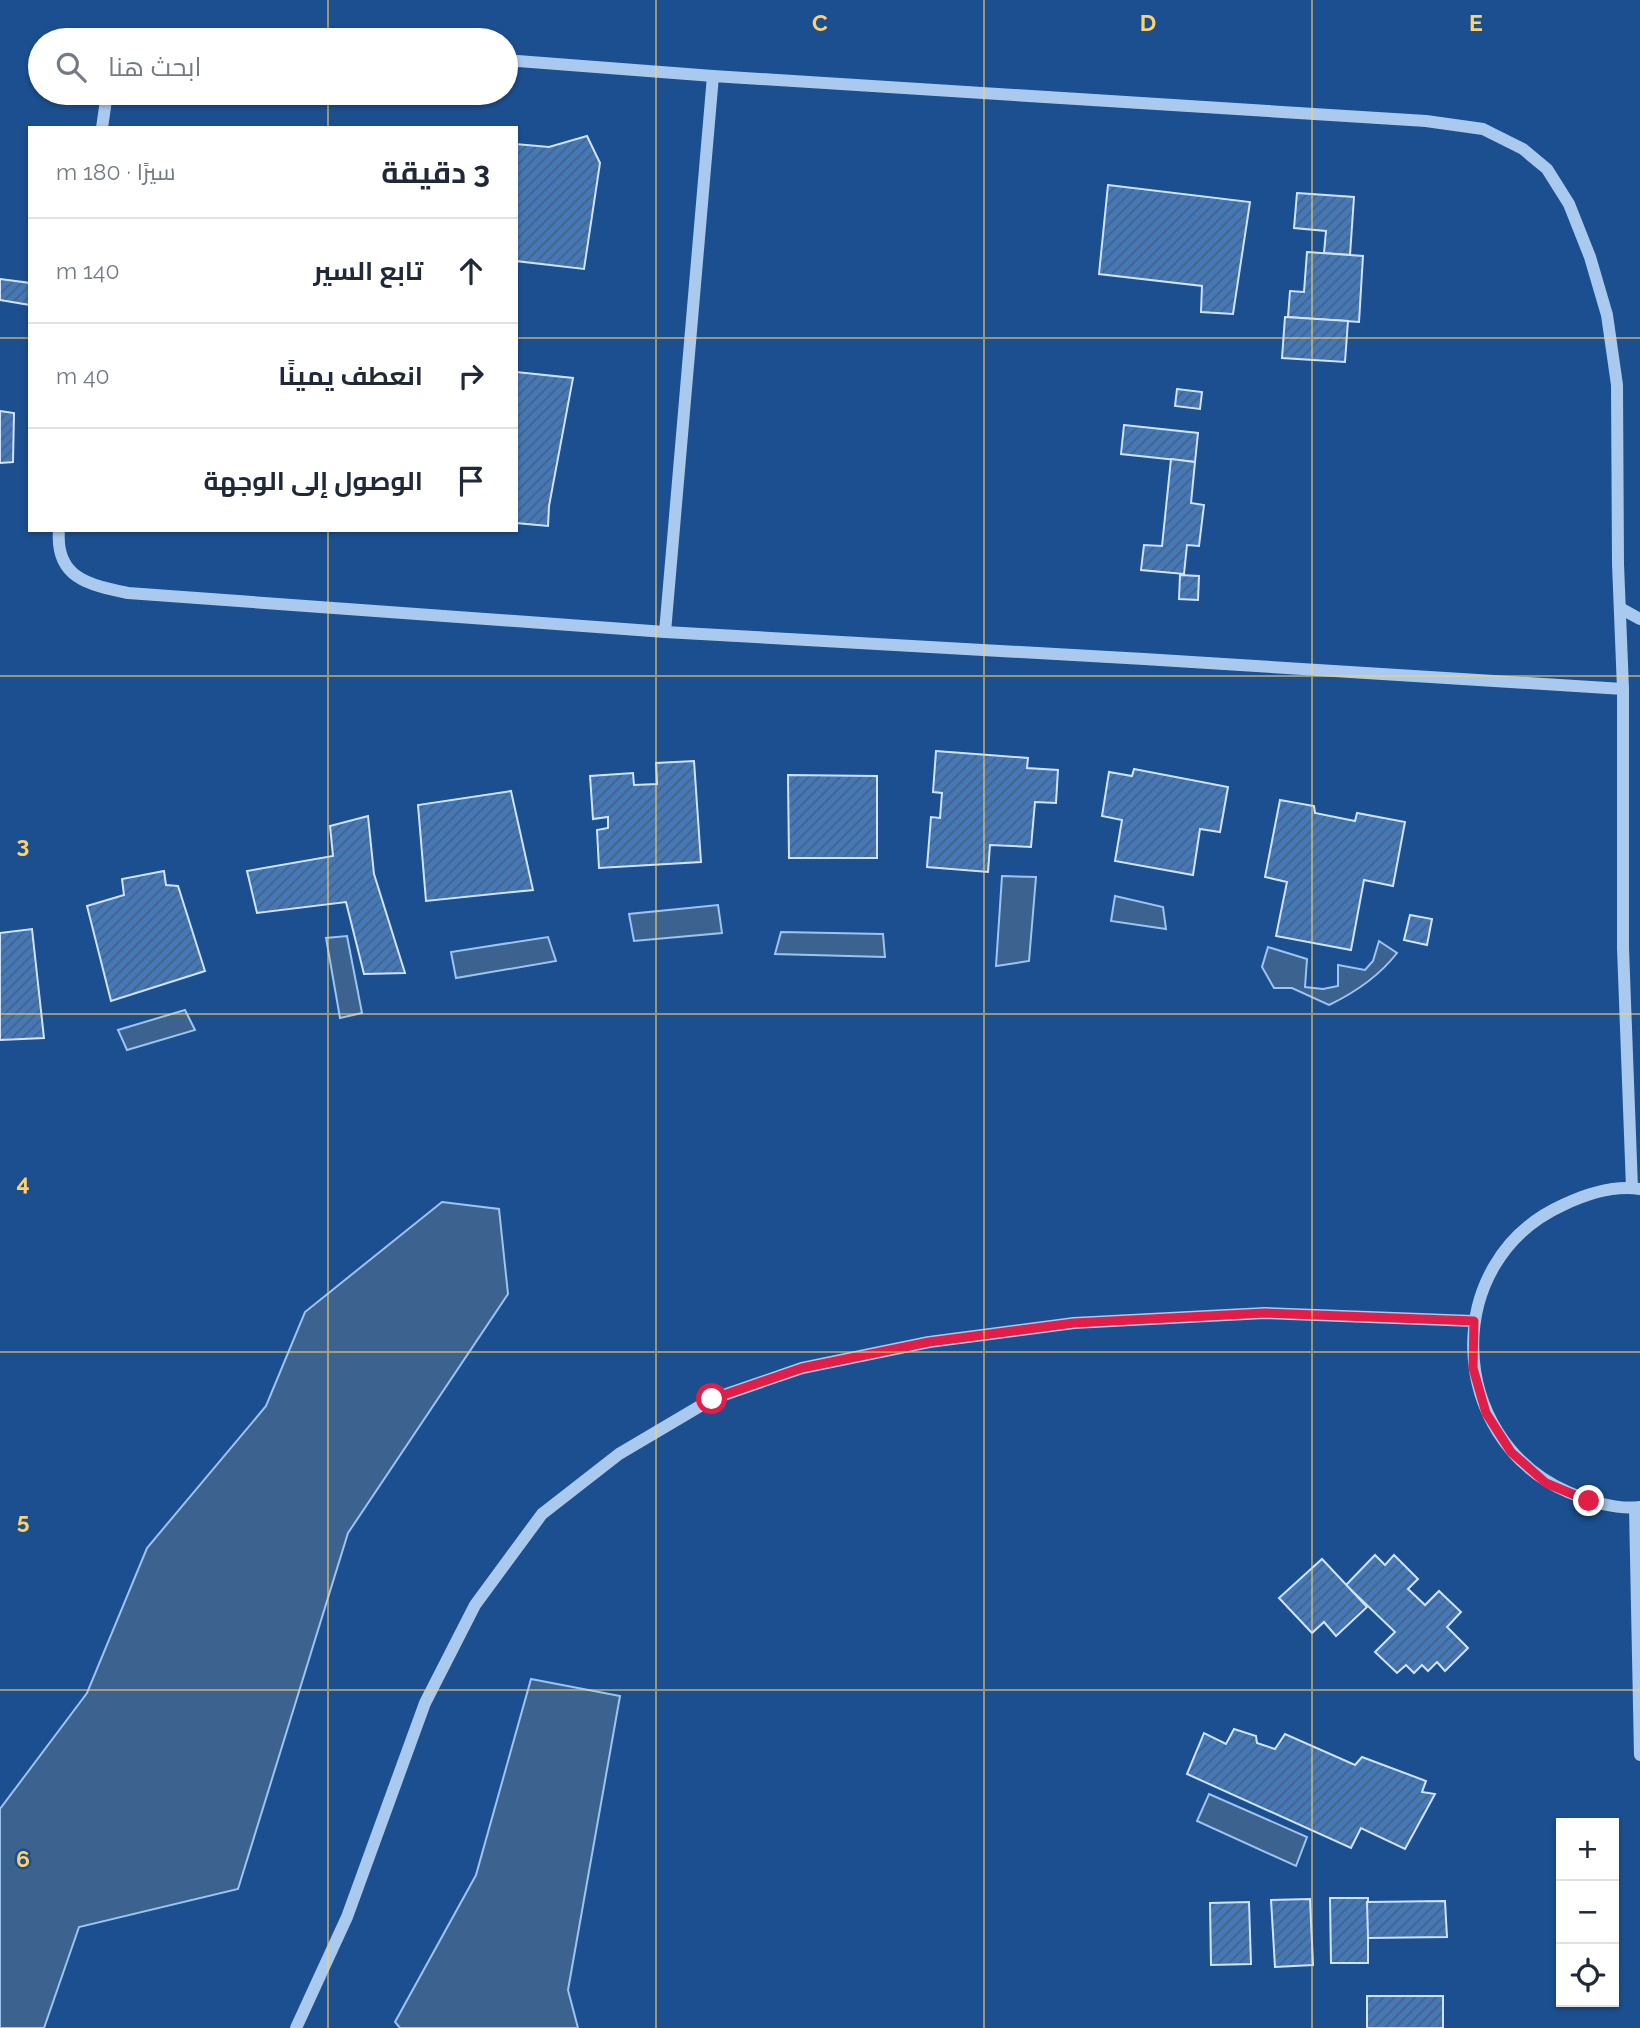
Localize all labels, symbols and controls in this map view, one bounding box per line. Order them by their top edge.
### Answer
text: C [812,9,828,36]
text: D [1140,9,1156,36]
text: E [1469,9,1483,36]
search box [28,28,518,105]
icon: search [52,48,90,86]
text: ابحث هنا [108,52,202,82]
text: 3 دقيقة [381,155,490,190]
text: سيرًا · 180 m [56,158,176,185]
icon: ahead [452,252,490,290]
text: تابع السير [313,256,423,286]
text: 140 m [56,257,120,284]
icon: right [452,357,490,395]
text: انعطف يمينًا [278,361,423,391]
text: 40 m [56,362,110,389]
icon: arrive [452,462,490,500]
text: الوصول إلى الوجهة [203,466,423,496]
text: 3 [17,831,29,858]
text: 4 [16,1169,30,1196]
route start [696,1383,727,1414]
route end [1573,1485,1604,1516]
text: 5 [17,1507,30,1534]
map controls [1556,1818,1619,2007]
button: + [1556,1818,1619,1881]
text: 6 [16,1845,30,1872]
button: − [1556,1881,1619,1944]
button: locate [1556,1944,1619,2007]

